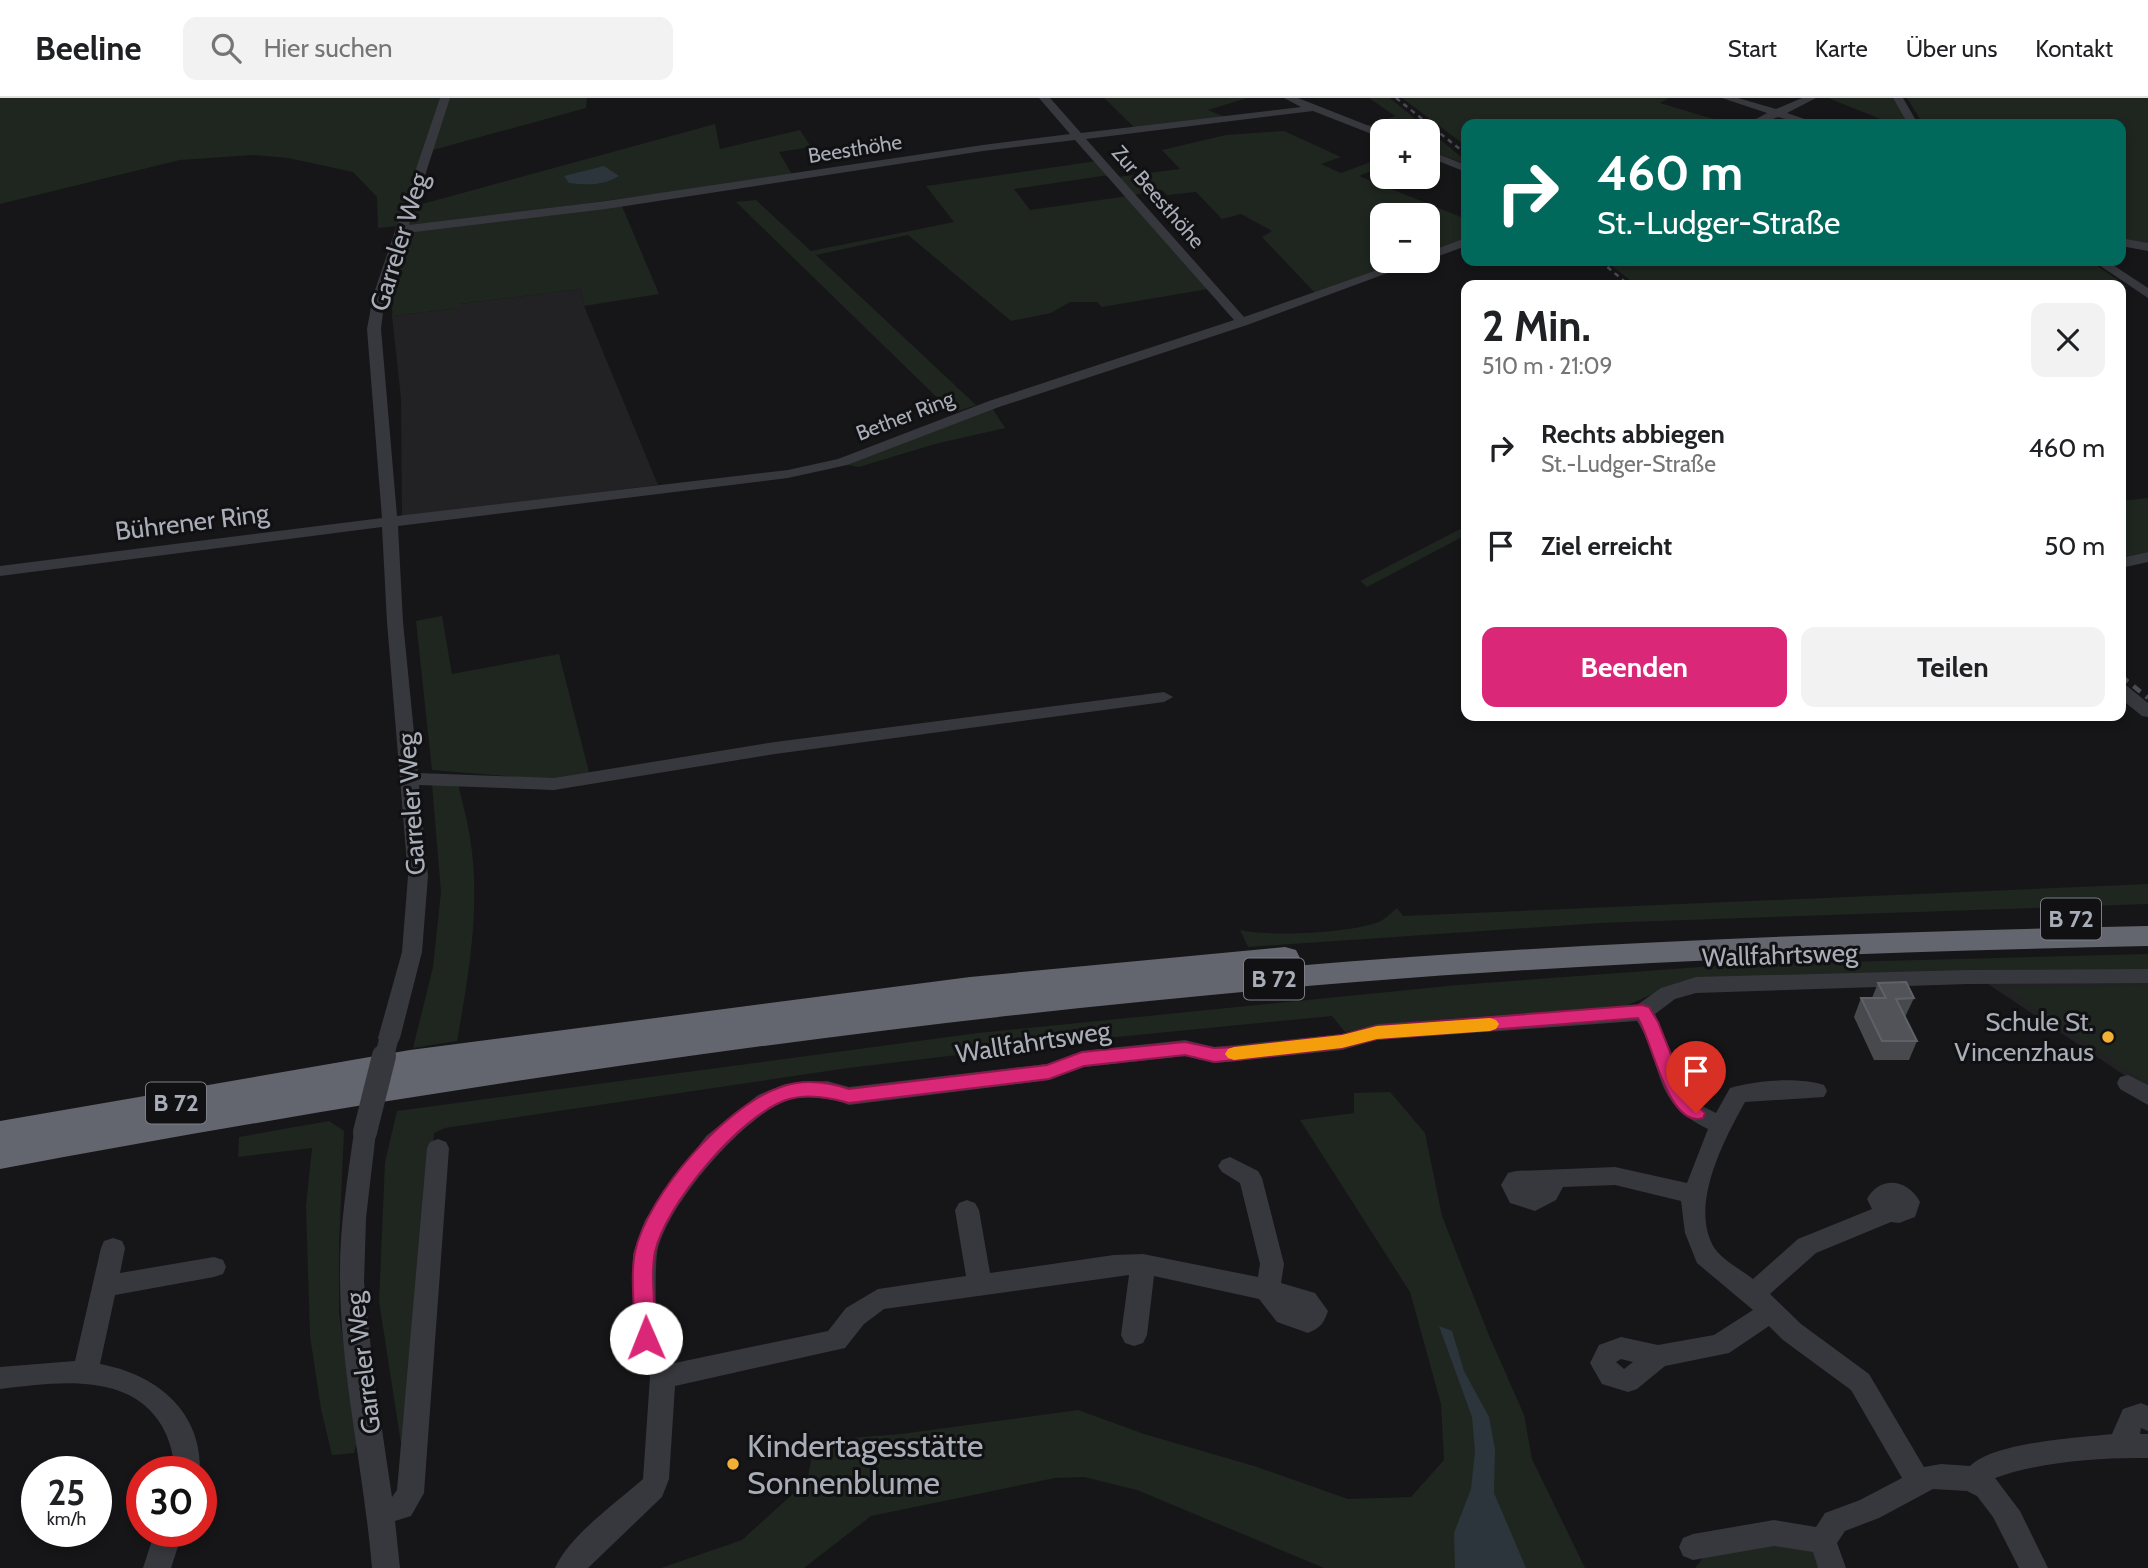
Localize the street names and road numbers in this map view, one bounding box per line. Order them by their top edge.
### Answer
street label: Beesthöhe [806,129,904,168]
street label: Zur Beesthöhe [1107,140,1210,253]
street label: Garreler Weg [363,168,435,315]
street label: Bether Ring [852,385,958,446]
street label: Bührener Ring [113,497,272,547]
street label: Garreler Weg [390,731,432,876]
road number: B 72 [2041,898,2101,940]
street label: Wallfahrtsweg [1701,936,1860,974]
road number: B 72 [1244,958,1304,1000]
street label: Wallfahrtsweg [953,1014,1114,1070]
road number: B 72 [146,1083,206,1124]
street label: Garreler Weg [338,1289,388,1436]

